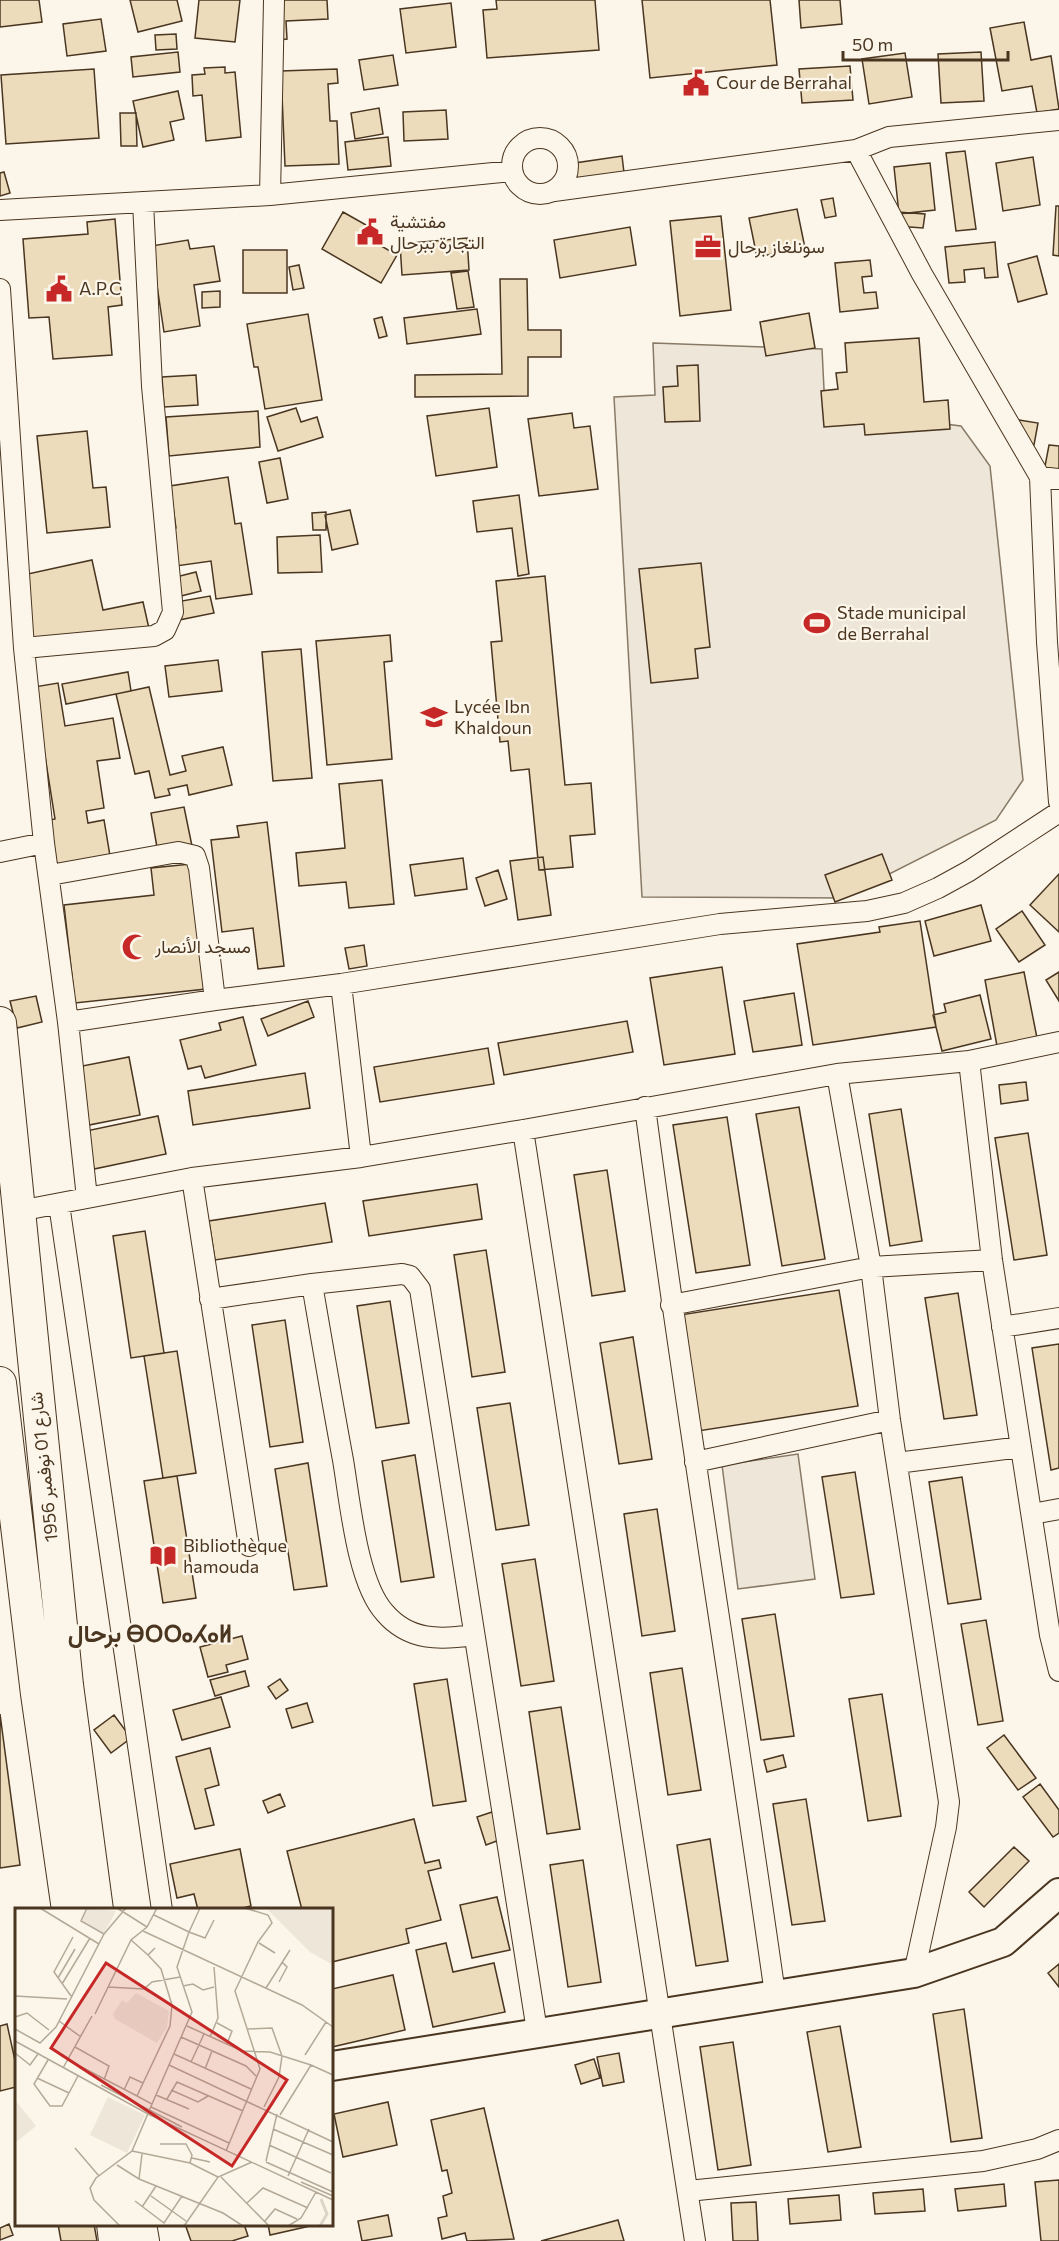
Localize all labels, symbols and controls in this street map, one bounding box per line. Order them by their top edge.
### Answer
scale bar [843,24,1008,62]
text: 50 m [852,33,893,55]
public building icon: Cour de Berrahal [681,68,711,98]
place label: Cour de Berrahal [716,71,852,93]
place label: مفتشية التجارة ببرحال [390,210,485,254]
public building icon: مفتشية التجارة ببرحال [355,217,385,247]
office icon: سونلغاز برحال [693,232,723,262]
place label: سونلغاز برحال [728,235,825,258]
public building icon: A.P.C [44,274,74,304]
place label: A.P.C [79,277,121,299]
place label: Stade municipal de Berrahal [837,601,966,644]
sports icon: Stade municipal de Berrahal [802,608,832,638]
place label: Lycée Ibn Khaldoun [454,695,532,738]
school or university icon: Lycée Ibn Khaldoun [419,702,449,732]
mosque icon: مسجد الأنصار [120,932,150,962]
place label: مسجد الأنصار [154,935,251,958]
street label: شارع 01 نوفمبر 1956 [24,1391,64,1543]
place label: Bibliothèque hamouda [183,1534,287,1577]
library icon: Bibliothèque hamouda [148,1541,178,1571]
district label: برحال ⴱⵔⵔⴰⵃⴰⵍ [68,1618,232,1649]
inset map [15,1908,333,2226]

